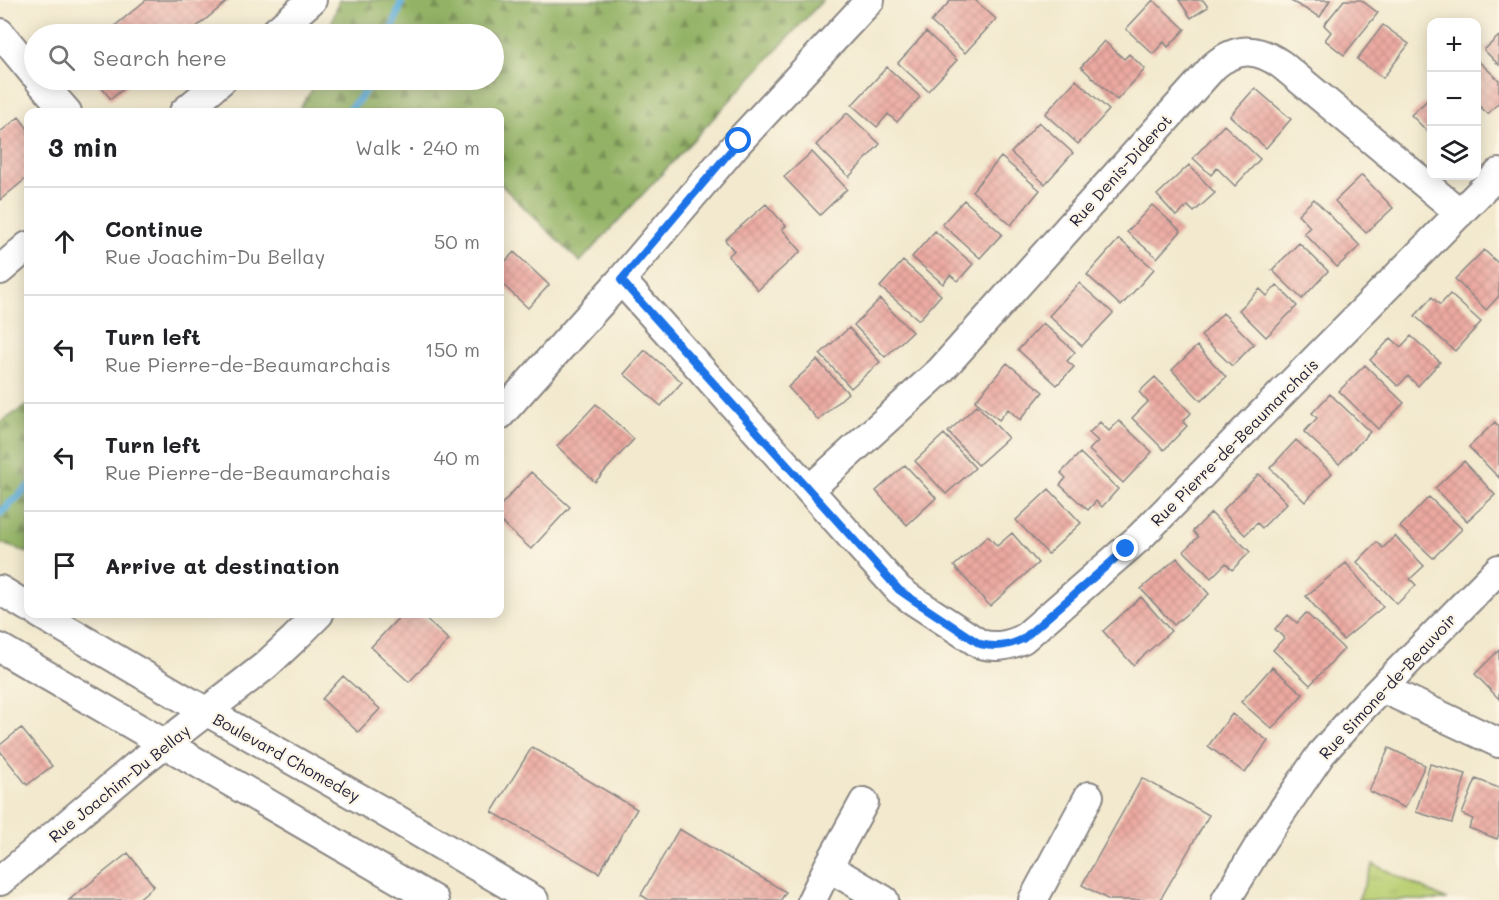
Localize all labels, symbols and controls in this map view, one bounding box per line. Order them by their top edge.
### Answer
map controls [1427,18,1481,180]
button: + [1427,18,1481,72]
search box [24,24,504,90]
icon: search [45,41,78,74]
text: Search here [93,43,227,72]
button: − [1427,72,1481,126]
street label: Rue Denis-Diderot [1064,110,1176,230]
button: layers [1427,126,1481,180]
route start [725,127,751,153]
text: 3 min [48,130,117,164]
text: Walk · 240 m [355,134,480,160]
text: Continue [105,214,203,243]
icon: ahead [48,225,81,258]
text: 50 m [434,228,480,254]
text: Rue Joachim-Du Bellay [105,243,325,269]
text: Turn left [105,322,201,351]
icon: left [48,333,81,366]
text: 150 m [425,336,480,362]
text: Rue Pierre-de-Beaumarchais [105,351,391,377]
street label: Rue Pierre-de-Beaumarchais [1146,354,1322,530]
text: Turn left [105,430,201,459]
icon: left [48,441,81,474]
text: 40 m [434,444,480,470]
text: Rue Pierre-de-Beaumarchais [105,459,391,485]
route end [1112,535,1138,561]
icon: arrive [48,549,81,582]
text: Arrive at destination [105,551,340,580]
street label: Rue Simone-de-Beauvoir [1314,609,1460,763]
street label: Boulevard Chomedey [210,708,364,806]
street label: Rue Joachim-Du Bellay [44,719,194,847]

